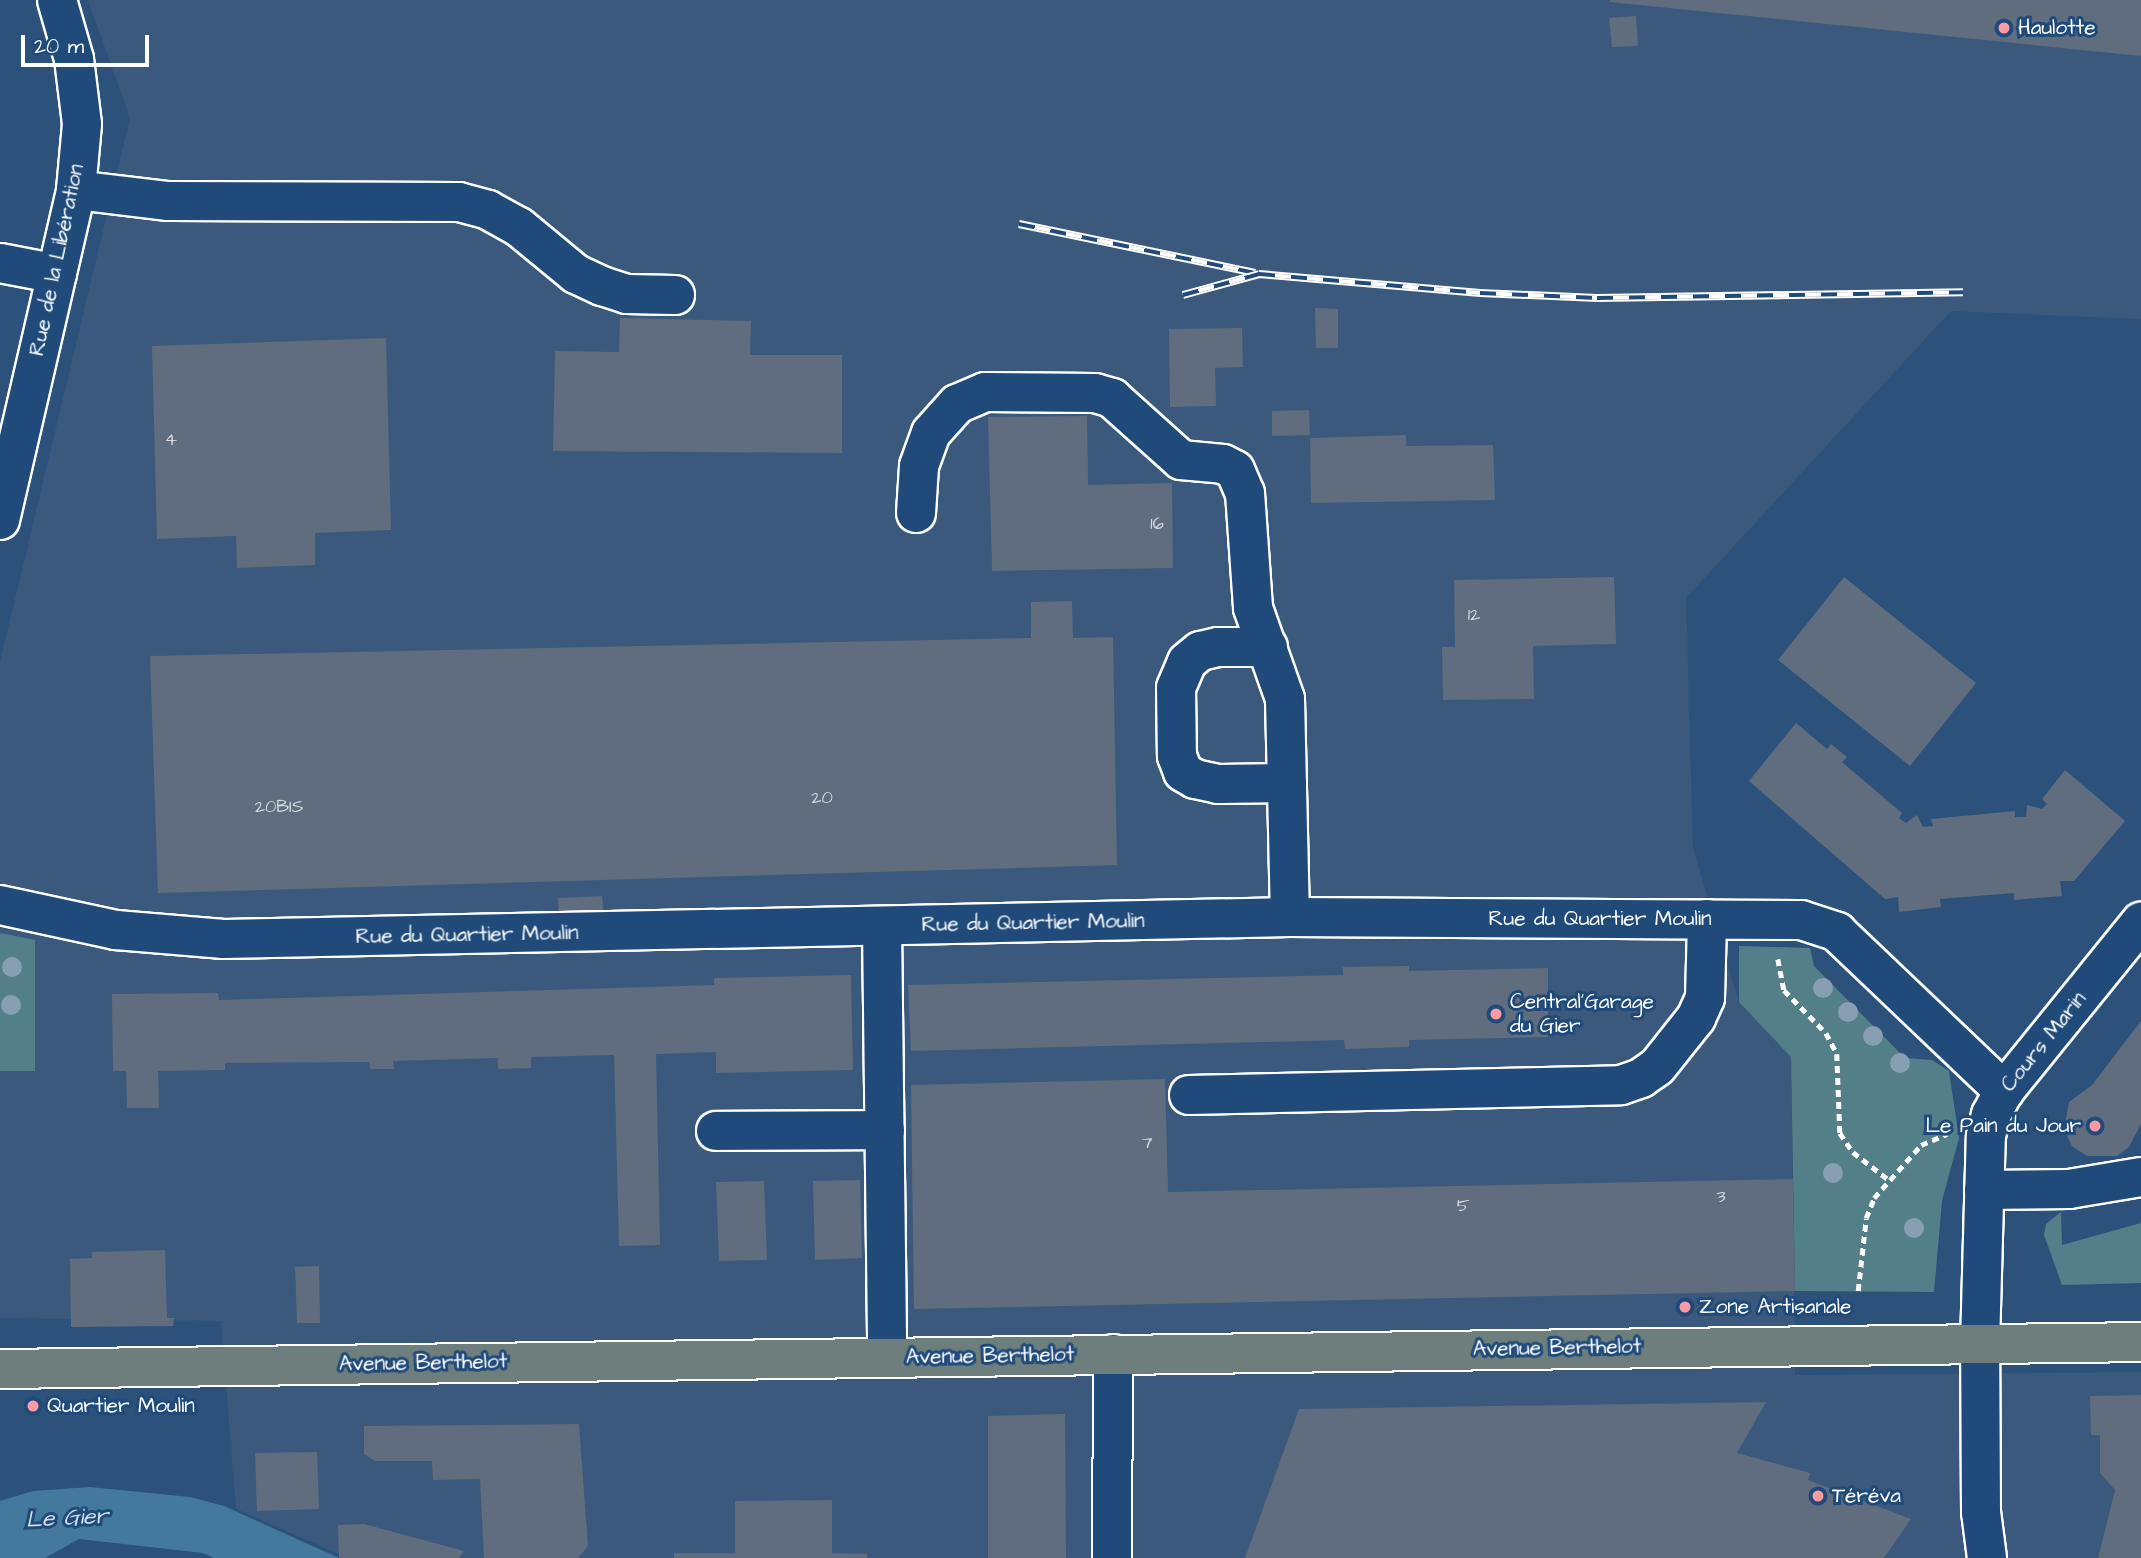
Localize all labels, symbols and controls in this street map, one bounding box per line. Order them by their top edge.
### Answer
place label: Haulotte [2018,15,2096,41]
marker: Haulotte [1996,20,2012,36]
scale bar [24,21,152,65]
text: 20 m [34,32,84,61]
street label: Rue de la Libération [24,162,90,358]
house number: 4 [165,429,177,451]
house number: 16 [1150,513,1164,535]
house number: 12 [1468,604,1480,626]
house number: 20 [811,787,833,809]
house number: 20BIS [255,796,303,818]
street label: Rue du Quartier Moulin [1488,906,1712,932]
street label: Rue du Quartier Moulin [921,908,1145,938]
street label: Rue du Quartier Moulin [355,920,579,950]
street label: Cours Marin [1996,987,2092,1097]
place label: Central'Garage du Gier [1510,989,1654,1039]
marker: Central'Garage du Gier [1488,1006,1504,1022]
place label: Le Pain du Jour [1926,1113,2081,1139]
marker: Le Pain du Jour [2087,1118,2103,1134]
house number: 7 [1141,1132,1153,1154]
house number: 3 [1716,1186,1726,1208]
house number: 5 [1457,1195,1469,1217]
place label: Zone Artisanale [1699,1294,1851,1320]
marker: Zone Artisanale [1677,1299,1693,1315]
street label: Avenue Berthelot [1473,1334,1641,1362]
street label: Avenue Berthelot [906,1342,1074,1370]
street label: Avenue Berthelot [339,1349,507,1377]
place label: Quartier Moulin [47,1393,195,1419]
marker: Quartier Moulin [25,1398,41,1414]
place label: Téréva [1832,1483,1901,1509]
marker: Téréva [1810,1488,1826,1504]
water label: Le Gier [25,1502,109,1534]

